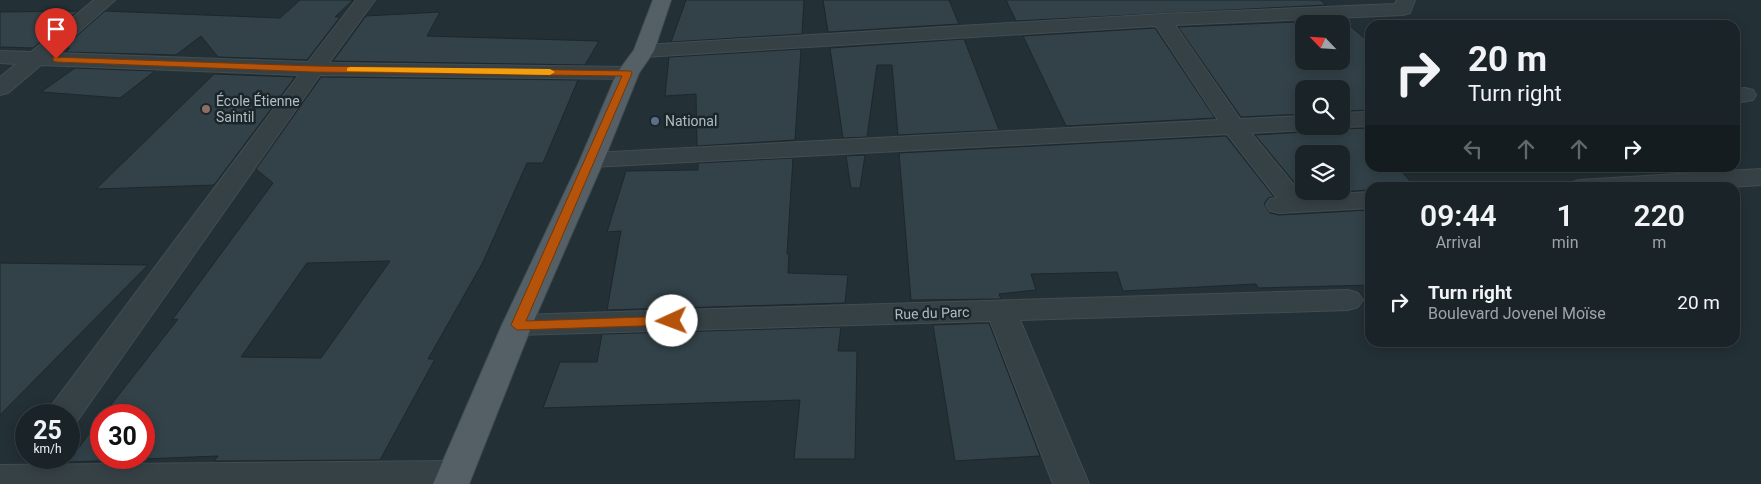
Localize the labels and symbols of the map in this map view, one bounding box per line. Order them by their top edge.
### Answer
pin [35,8,77,59]
north arrow [1295,15,1350,70]
place label: École Étienne Saintil [216,92,300,125]
marker: École Étienne Saintil [200,103,212,115]
place label: National [665,113,717,129]
marker: National [649,115,661,127]
position arrow [645,294,697,346]
street label: Rue du Parc [894,304,970,322]
speed limit sign: 30 [90,404,155,469]

